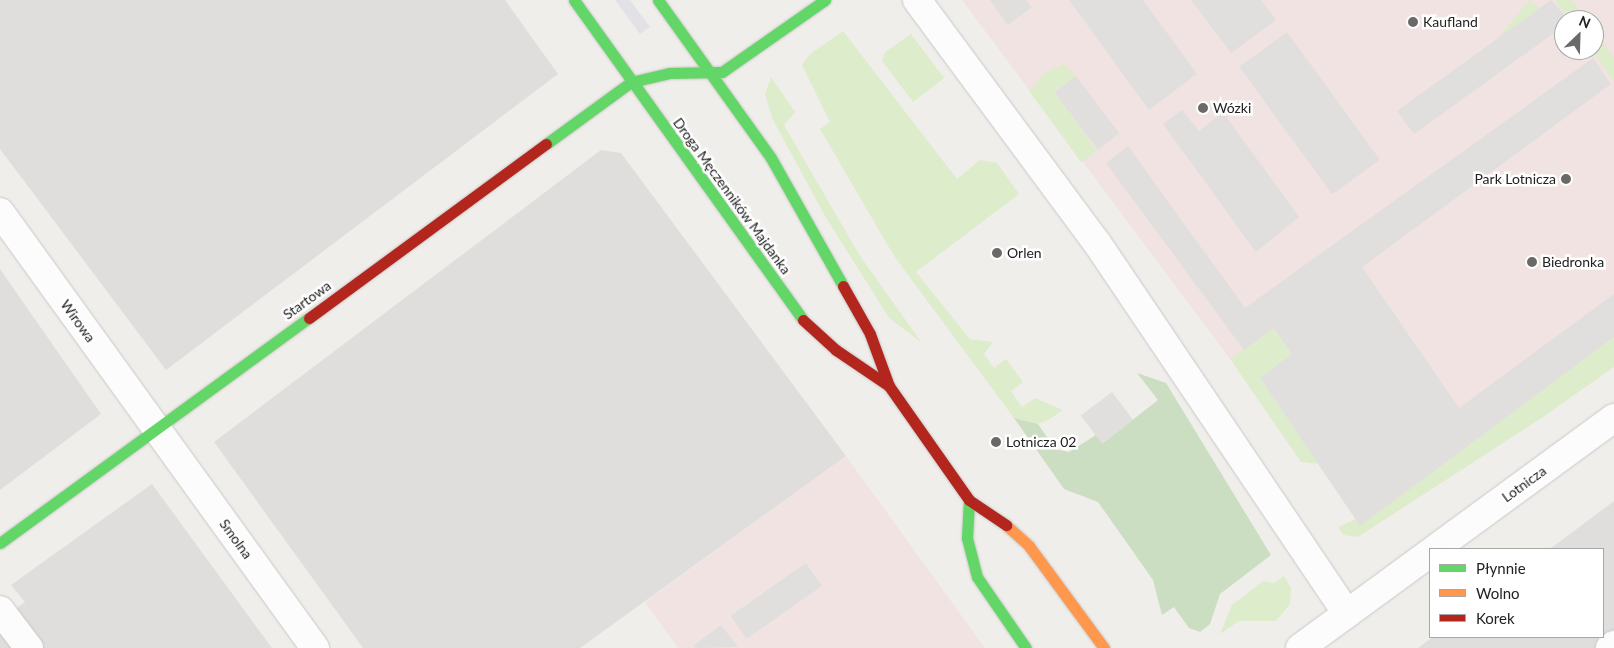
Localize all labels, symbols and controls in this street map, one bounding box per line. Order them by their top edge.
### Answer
north arrow [1554,10,1604,60]
text: N [1577,12,1593,32]
place label: Kaufland [1423,14,1478,30]
marker: Kaufland [1407,16,1419,28]
place label: Wózki [1213,100,1251,116]
marker: Wózki [1197,102,1209,114]
street label: Droga Męczenników Majdanka [670,114,794,278]
place label: Park Lotnicza [1474,171,1556,187]
marker: Park Lotnicza [1560,173,1572,185]
place label: Orlen [1007,245,1042,261]
marker: Orlen [991,247,1003,259]
place label: Biedronka [1542,254,1604,270]
marker: Biedronka [1526,256,1538,268]
street label: Startowa [280,277,334,323]
street label: Wirowa [57,297,99,345]
place label: Lotnicza 02 [1006,434,1076,450]
marker: Lotnicza 02 [990,436,1002,448]
street label: Lotnicza [1499,462,1549,506]
street label: Smolna [216,516,256,562]
legend [1429,548,1604,638]
text: Płynnie [1476,559,1526,577]
text: Wolno [1476,584,1520,602]
text: Korek [1476,609,1515,627]

